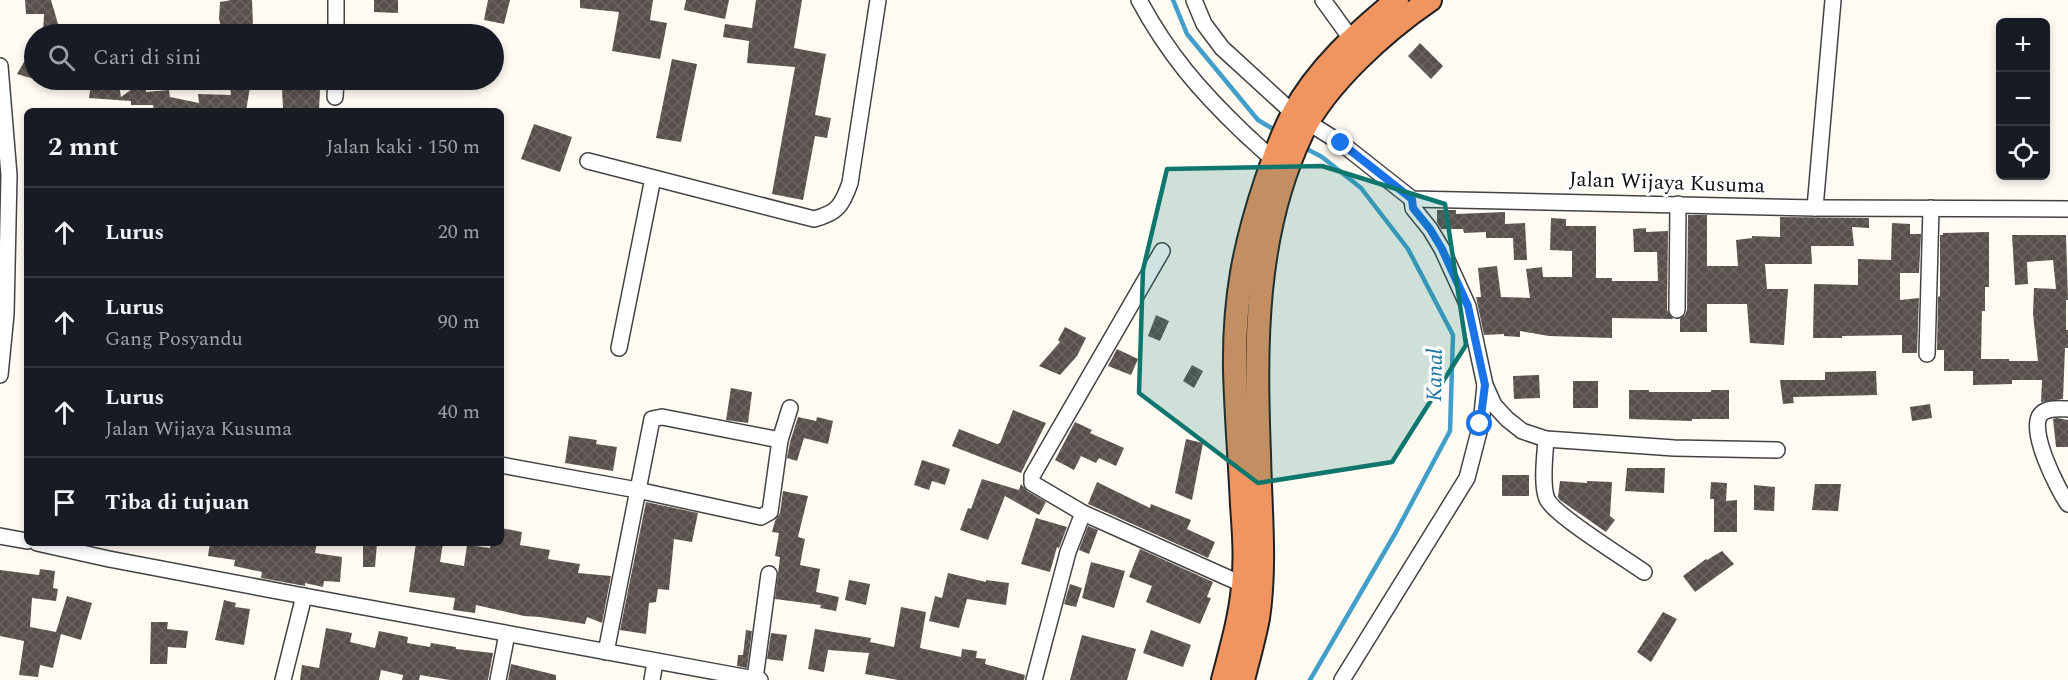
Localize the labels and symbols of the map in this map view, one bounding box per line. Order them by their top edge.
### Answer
route end [1327,129,1353,155]
street label: Jalan Wijaya Kusuma [1568,164,1766,202]
water label: Kanal [1418,348,1452,402]
route start [1466,410,1492,436]

